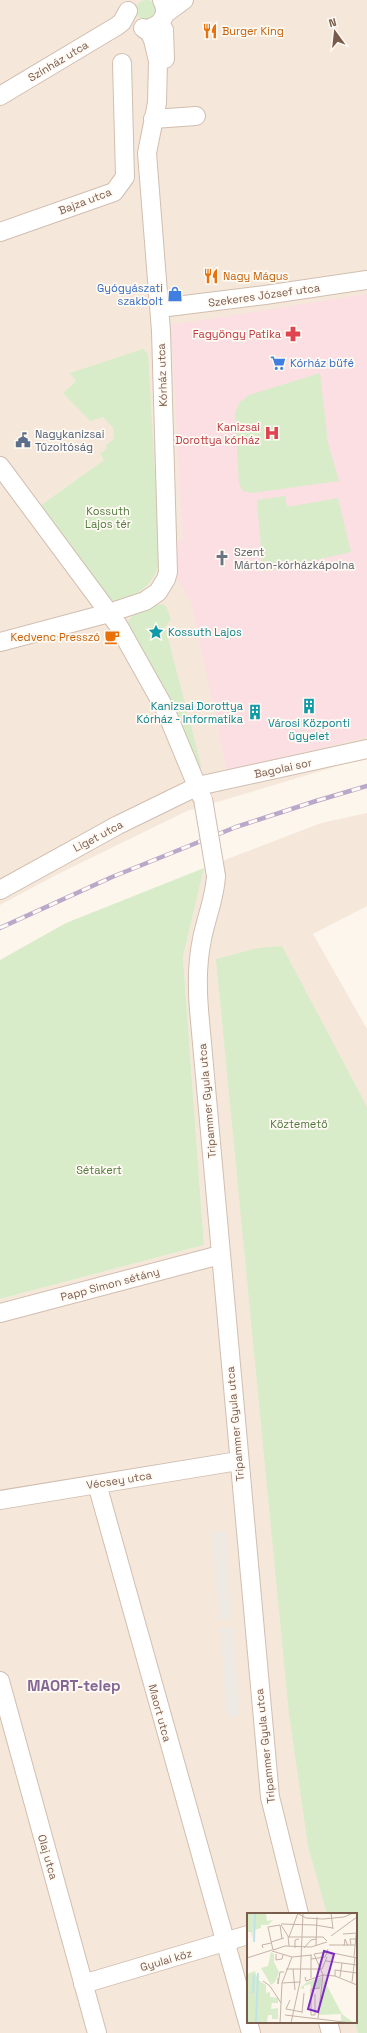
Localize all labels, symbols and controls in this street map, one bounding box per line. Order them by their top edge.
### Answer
north arrow [315,12,355,52]
text: N [327,15,338,30]
restaurant icon: Burger King [201,22,219,40]
place label: Burger King [222,24,284,38]
street label: Színház utca [25,37,91,85]
street label: Bajza utca [57,184,114,218]
restaurant icon: Nagy Mágus [202,267,220,285]
place label: Nagy Mágus [223,269,289,283]
street label: Szekeres József utca [207,280,322,310]
place label: Gyógyászati szakbolt [97,281,163,308]
shop icon: Gyógyászati szakbolt [166,285,184,303]
pharmacy icon: Fagyöngy Patika [284,325,302,343]
place label: Fagyöngy Patika [193,327,282,341]
street label: Kórház utca [154,342,170,407]
supermarket icon: Kórház büfé [269,354,287,372]
place label: Kórház büfé [290,356,354,370]
place label: Kanizsai Dorottya kórház [175,420,260,447]
hospital icon: Kanizsai Dorottya kórház [263,424,281,442]
place label: Nagykanizsai Tűzoltóság [35,427,105,454]
public building icon: Nagykanizsai Tűzoltóság [14,431,32,449]
park label: Kossuth Lajos tér [85,504,131,531]
place label: Szent Márton-kórházkápolna [234,545,355,572]
church icon: Szent Márton-kórházkápolna [213,549,231,567]
place icon: Kossuth Lajos [147,623,165,641]
place label: Kossuth Lajos [168,625,242,639]
cafe icon: Kedvenc Presszó [103,628,121,646]
place label: Kedvenc Presszó [11,630,100,644]
building icon: Városi Központi ügyelet [300,697,318,715]
place label: Kanizsai Dorottya Kórház - Informatika [137,699,244,726]
building icon: Kanizsai Dorottya Kórház - Informatika [246,703,264,721]
place label: Városi Központi ügyelet [268,716,350,743]
street label: Bagolai sor [253,755,313,781]
street label: Liget utca [71,817,126,855]
street label: Tripammer Gyula utca [195,1042,219,1159]
park label: Köztemető [270,1117,328,1131]
park label: Sétakert [76,1163,122,1177]
street label: Papp Simon sétány [59,1264,161,1304]
street label: Tripammer Gyula utca [223,1365,247,1482]
street label: Vécsey utca [85,1468,153,1492]
district label: MAORT-telep [27,1676,121,1695]
street label: Maort utca [146,1683,175,1744]
street label: Tripammer Gyula utca [252,1687,278,1804]
street label: Olaj utca [35,1833,61,1882]
inset map [247,1913,357,2023]
street label: Gyulai köz [138,1946,194,1974]

